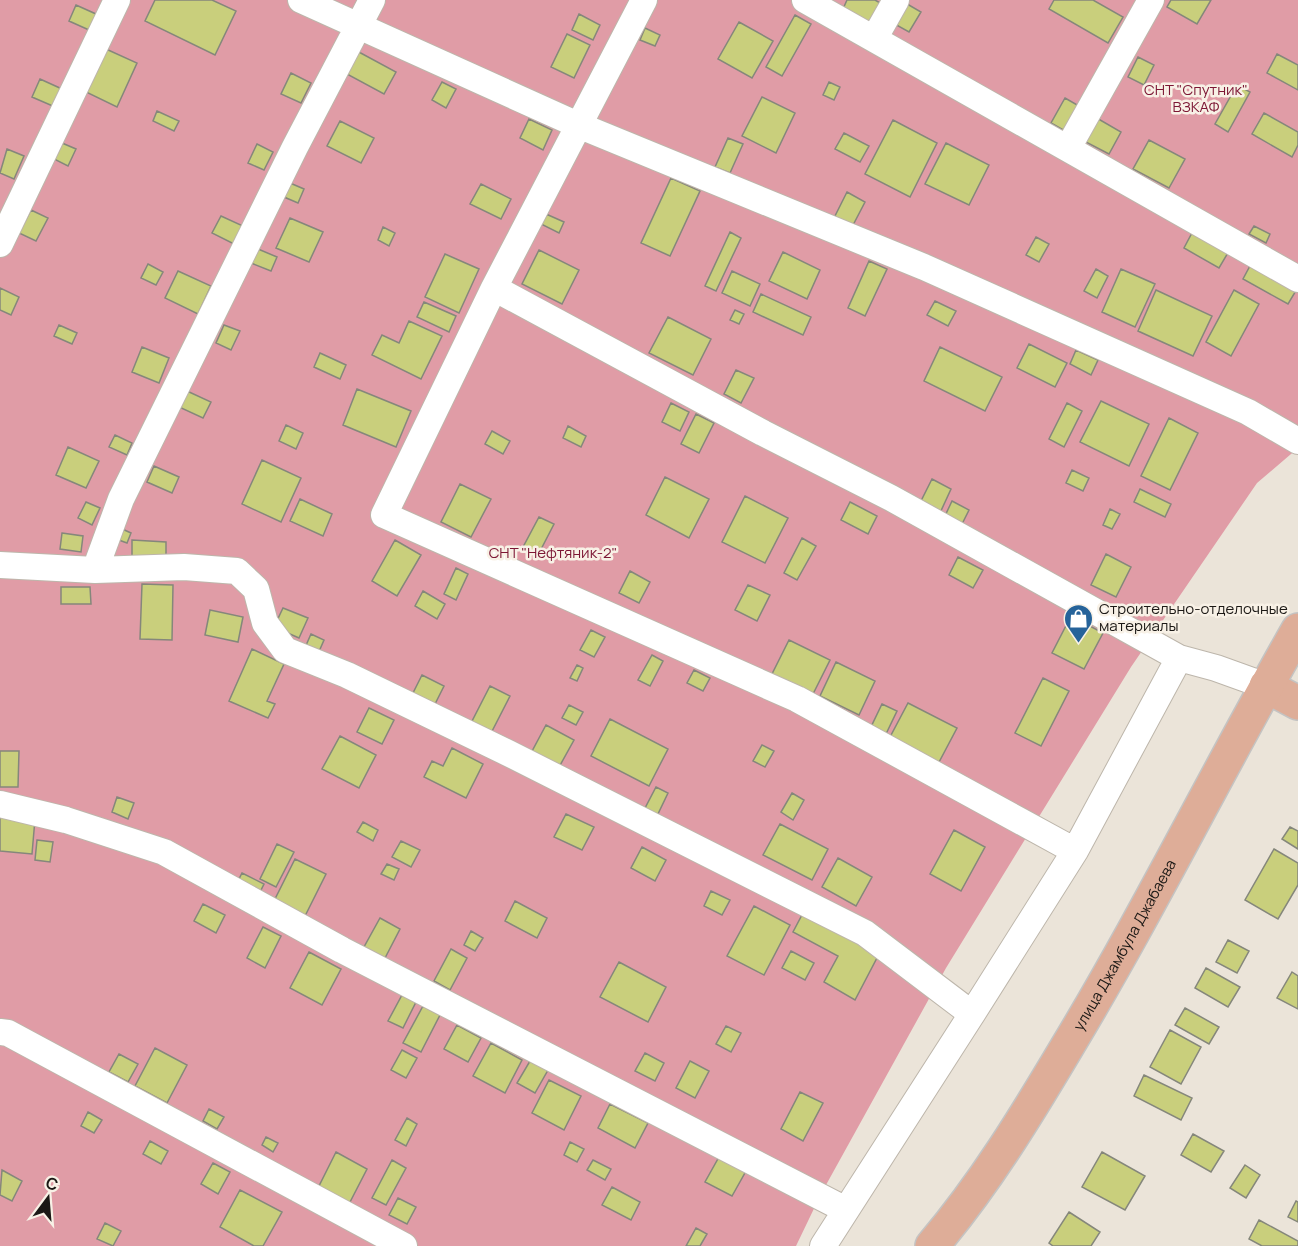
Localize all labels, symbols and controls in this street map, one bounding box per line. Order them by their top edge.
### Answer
park label: СНТ "Спутник" ВЗКАФ [1144,79,1248,117]
park label: СНТ "Нефтяник-2" [489,542,617,563]
place label: Строительно-отделочные материалы [1099,598,1288,636]
shop icon: Строительно-отделочные материалы [1062,602,1094,644]
street label: улица Джамбула Джабаева [1068,855,1181,1034]
north arrow [18,1168,78,1228]
text: С [43,1171,61,1196]

